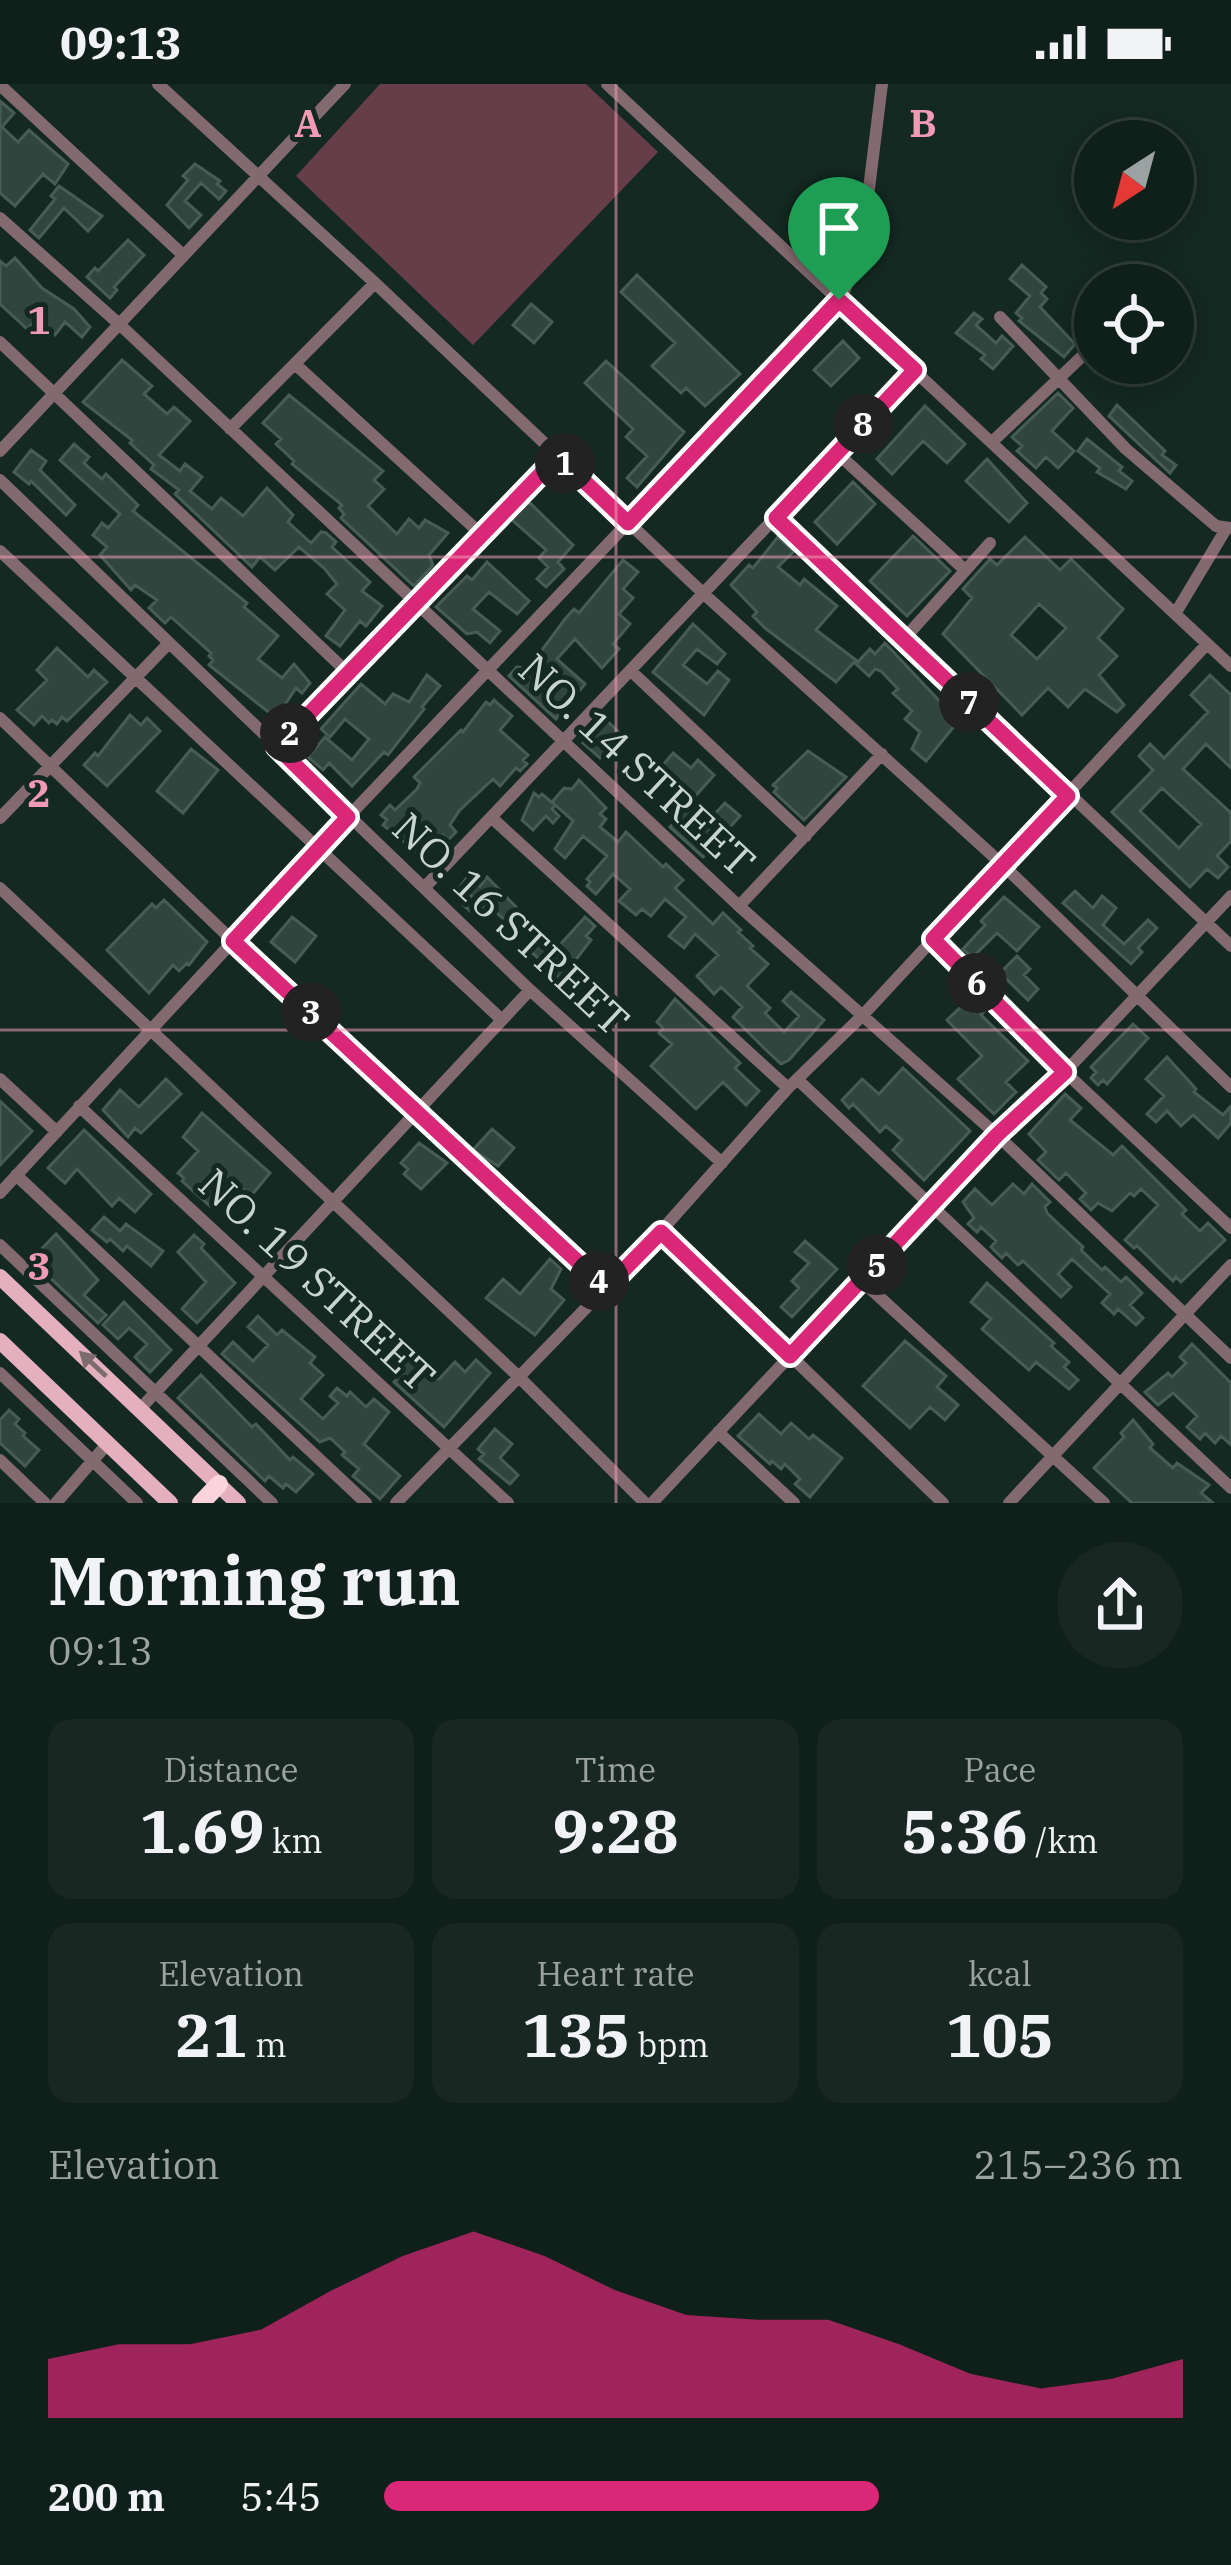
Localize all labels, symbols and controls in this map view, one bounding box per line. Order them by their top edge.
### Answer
text: 09:13 [60,13,182,71]
text: A [294,97,322,148]
text: B [909,97,937,148]
north arrow [1074,120,1194,240]
map controls [1074,120,1194,384]
pin [788,177,890,300]
icon: arrive [806,195,872,261]
button: locate [1074,264,1194,384]
text: 1 [27,294,51,345]
pin: 8 [833,394,893,454]
text: 8 [853,402,873,445]
pin: 1 [535,433,595,493]
text: 1 [555,441,575,484]
street label: NO. 14 STREET [508,641,767,888]
pin: 7 [939,672,999,732]
text: 7 [959,680,979,723]
pin: 2 [260,703,320,763]
text: 2 [280,711,300,754]
text: 2 [27,767,51,818]
street label: NO. 16 STREET [382,800,641,1047]
pin: 6 [947,953,1007,1013]
text: 6 [967,961,987,1004]
pin: 3 [281,982,341,1042]
text: 3 [301,990,321,1033]
street label: NO. 19 STREET [188,1156,447,1403]
pin: 5 [847,1235,907,1295]
text: 3 [27,1240,51,1291]
text: 5 [867,1243,887,1286]
pin: 4 [569,1251,629,1311]
text: 4 [589,1259,609,1302]
one-way arrow [78,1351,107,1379]
text: Morning run [48,1537,461,1623]
button: share [1057,1542,1183,1668]
text: 09:13 [48,1625,153,1676]
text: Distance [164,1748,299,1791]
text: Time [575,1748,656,1791]
text: Pace [964,1748,1036,1791]
text: 1.69 [140,1791,264,1870]
text: 9:28 [552,1791,679,1870]
text: 5:36 [902,1791,1028,1870]
text: km [264,1819,323,1862]
text: /km [1028,1819,1098,1862]
text: Elevation [158,1952,304,1995]
text: Heart rate [537,1952,694,1995]
text: kcal [968,1952,1032,1995]
text: 21 [176,1995,248,2074]
text: 135 [522,1995,630,2074]
text: 105 [946,1995,1054,2074]
text: m [248,2023,287,2066]
text: bpm [630,2023,709,2066]
text: Elevation [48,2139,220,2190]
text: 215–236 m [973,2139,1183,2190]
text: 200 m [48,2471,165,2522]
text: 5:45 [240,2471,321,2522]

